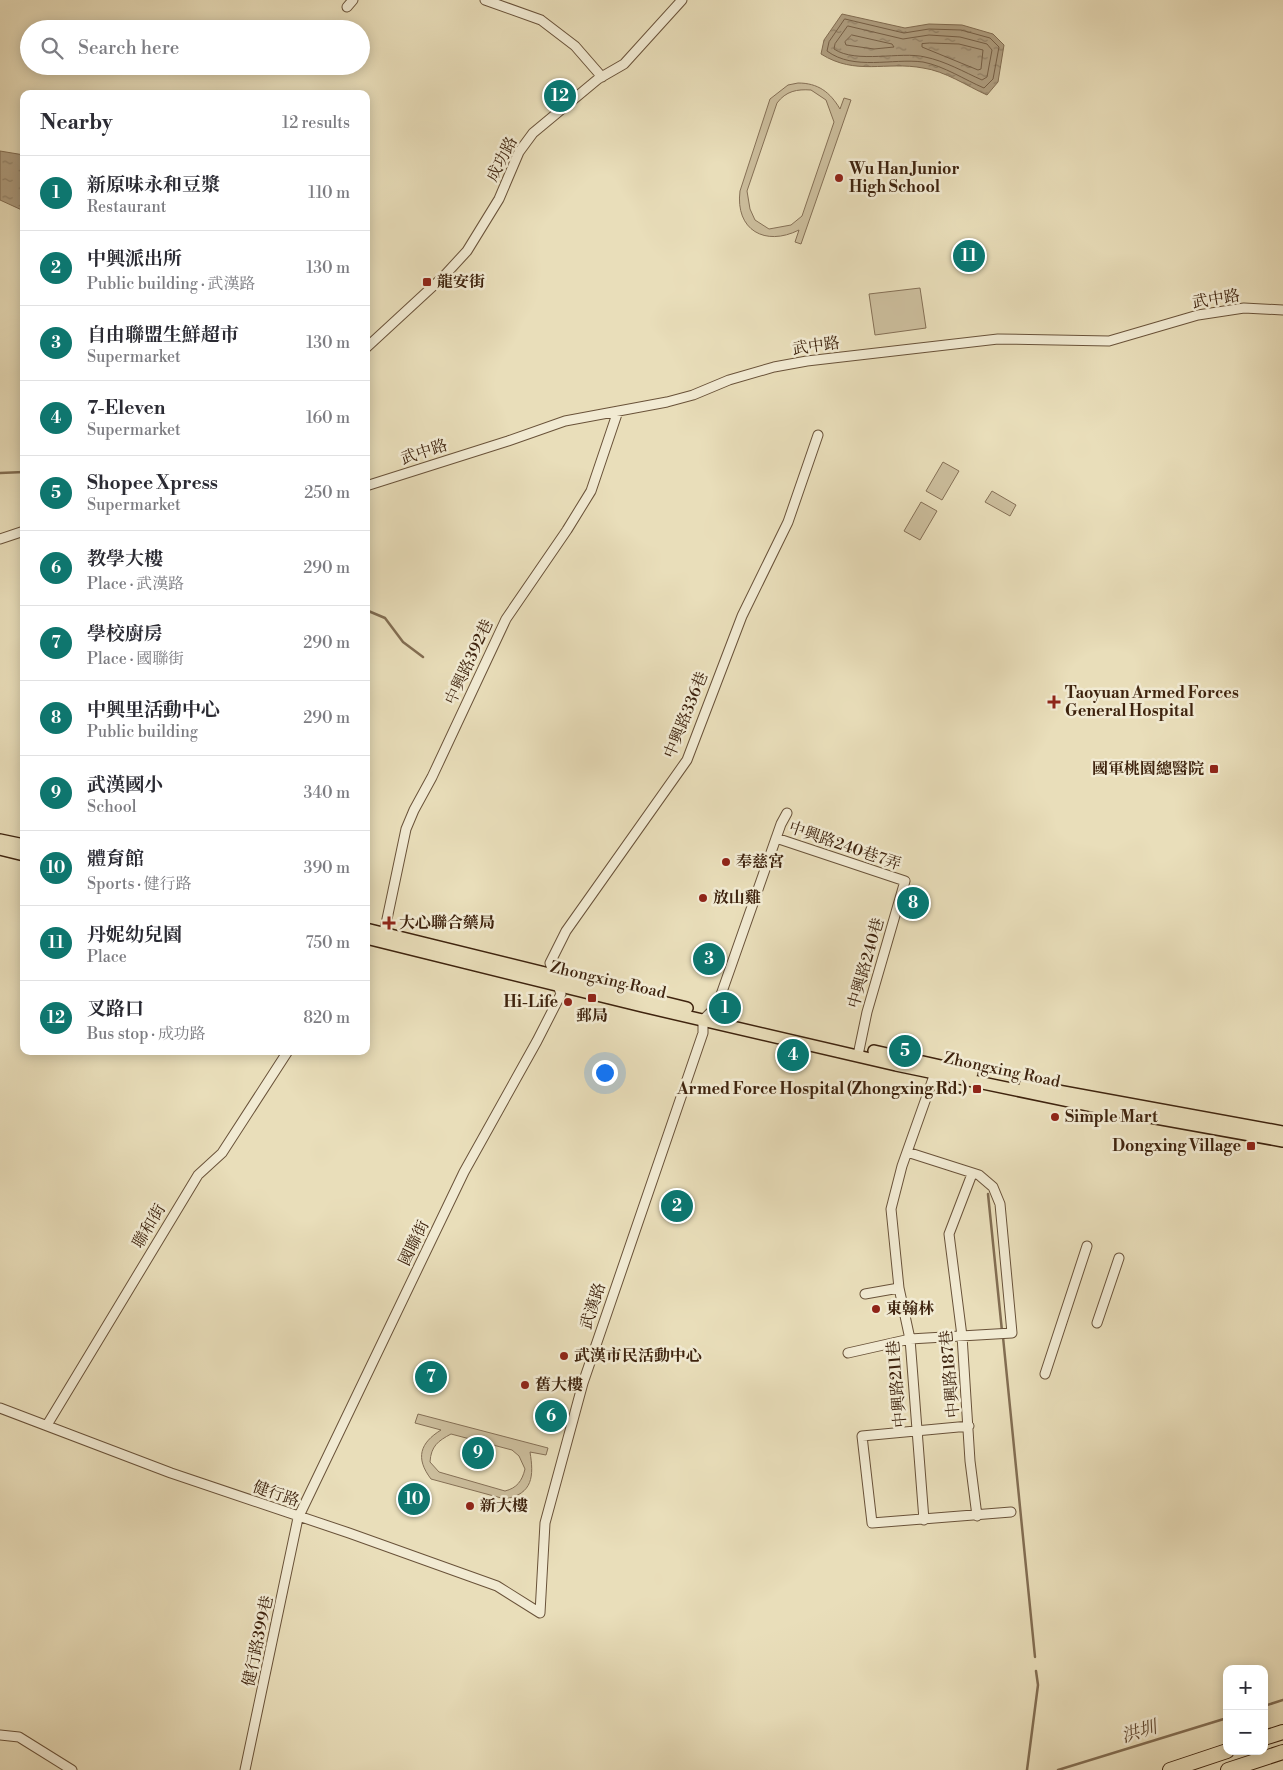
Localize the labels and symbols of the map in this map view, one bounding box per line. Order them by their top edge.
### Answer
pin: 12 [544,77,576,115]
street label: 成功路 [482,133,522,185]
place label: Wu Han Junior High School [848,159,960,197]
marker: Wu Han Junior High School [833,172,845,184]
pin: 11 [953,237,985,275]
place label: 龍安街 [437,272,485,292]
marker: 龍安街 [421,276,433,288]
street label: 武中路 [1191,285,1241,313]
street label: 武中路 [791,333,841,359]
street label: 武中路 [398,435,450,469]
street label: 中興路392巷 [441,616,497,708]
street label: 中興路336巷 [660,669,712,761]
place label: Taoyuan Armed Forces General Hospital [1065,683,1239,721]
marker: Taoyuan Armed Forces General Hospital [1047,695,1061,709]
place label: 國軍桃園總醫院 [1092,759,1204,779]
marker: 國軍桃園總醫院 [1208,763,1220,775]
street label: 中興路240巷7弄 [786,817,904,875]
place label: 奉慈宮 [736,852,784,872]
marker: 奉慈宮 [720,856,732,868]
pin: 8 [897,884,929,922]
place label: 放山雞 [713,888,761,908]
marker: 放山雞 [697,892,709,904]
place label: 大心聯合藥局 [399,913,495,933]
street label: 中興路240巷 [844,915,888,1011]
marker: 大心聯合藥局 [383,917,395,929]
pin: 3 [693,940,725,978]
street label: Zhongxing Road [548,957,668,1003]
pin: 1 [709,989,741,1027]
place label: Hi-Life [503,992,558,1012]
marker: 郵局 [586,992,598,1004]
marker: Hi-Life [562,996,574,1008]
place label: 郵局 [576,1006,608,1026]
pin: 5 [889,1032,921,1070]
pin: 4 [777,1036,809,1074]
street label: Zhongxing Road [942,1048,1062,1092]
your location [592,1060,618,1086]
place label: Armed Force Hospital (Zhongxing Rd.) [676,1079,967,1099]
marker: Armed Force Hospital (Zhongxing Rd.) [971,1083,983,1095]
place label: Simple Mart [1065,1107,1158,1127]
marker: Simple Mart [1049,1111,1061,1123]
place label: Dongxing Village [1112,1136,1241,1156]
marker: Dongxing Village [1245,1140,1257,1152]
pin: 2 [661,1187,693,1225]
street label: 聯和街 [128,1200,170,1252]
street label: 國聯街 [394,1217,434,1269]
street label: 武漢路 [576,1280,610,1332]
place label: 東翰林 [886,1299,934,1319]
marker: 東翰林 [870,1303,882,1315]
street label: 中興路187巷 [936,1329,964,1419]
street label: 中興路211巷 [883,1339,911,1429]
place label: 武漢市民活動中心 [574,1346,702,1366]
marker: 武漢市民活動中心 [558,1350,570,1362]
pin: 7 [415,1358,447,1396]
place label: 舊大樓 [535,1375,583,1395]
marker: 舊大樓 [519,1379,531,1391]
pin: 6 [535,1397,567,1435]
pin: 9 [462,1434,494,1472]
street label: 健行路 [250,1477,302,1511]
pin: 10 [398,1480,430,1518]
place label: 新大樓 [480,1496,528,1516]
marker: 新大樓 [464,1500,476,1512]
street label: 健行路399巷 [239,1594,277,1688]
water label: 洪圳 [1118,1715,1162,1748]

